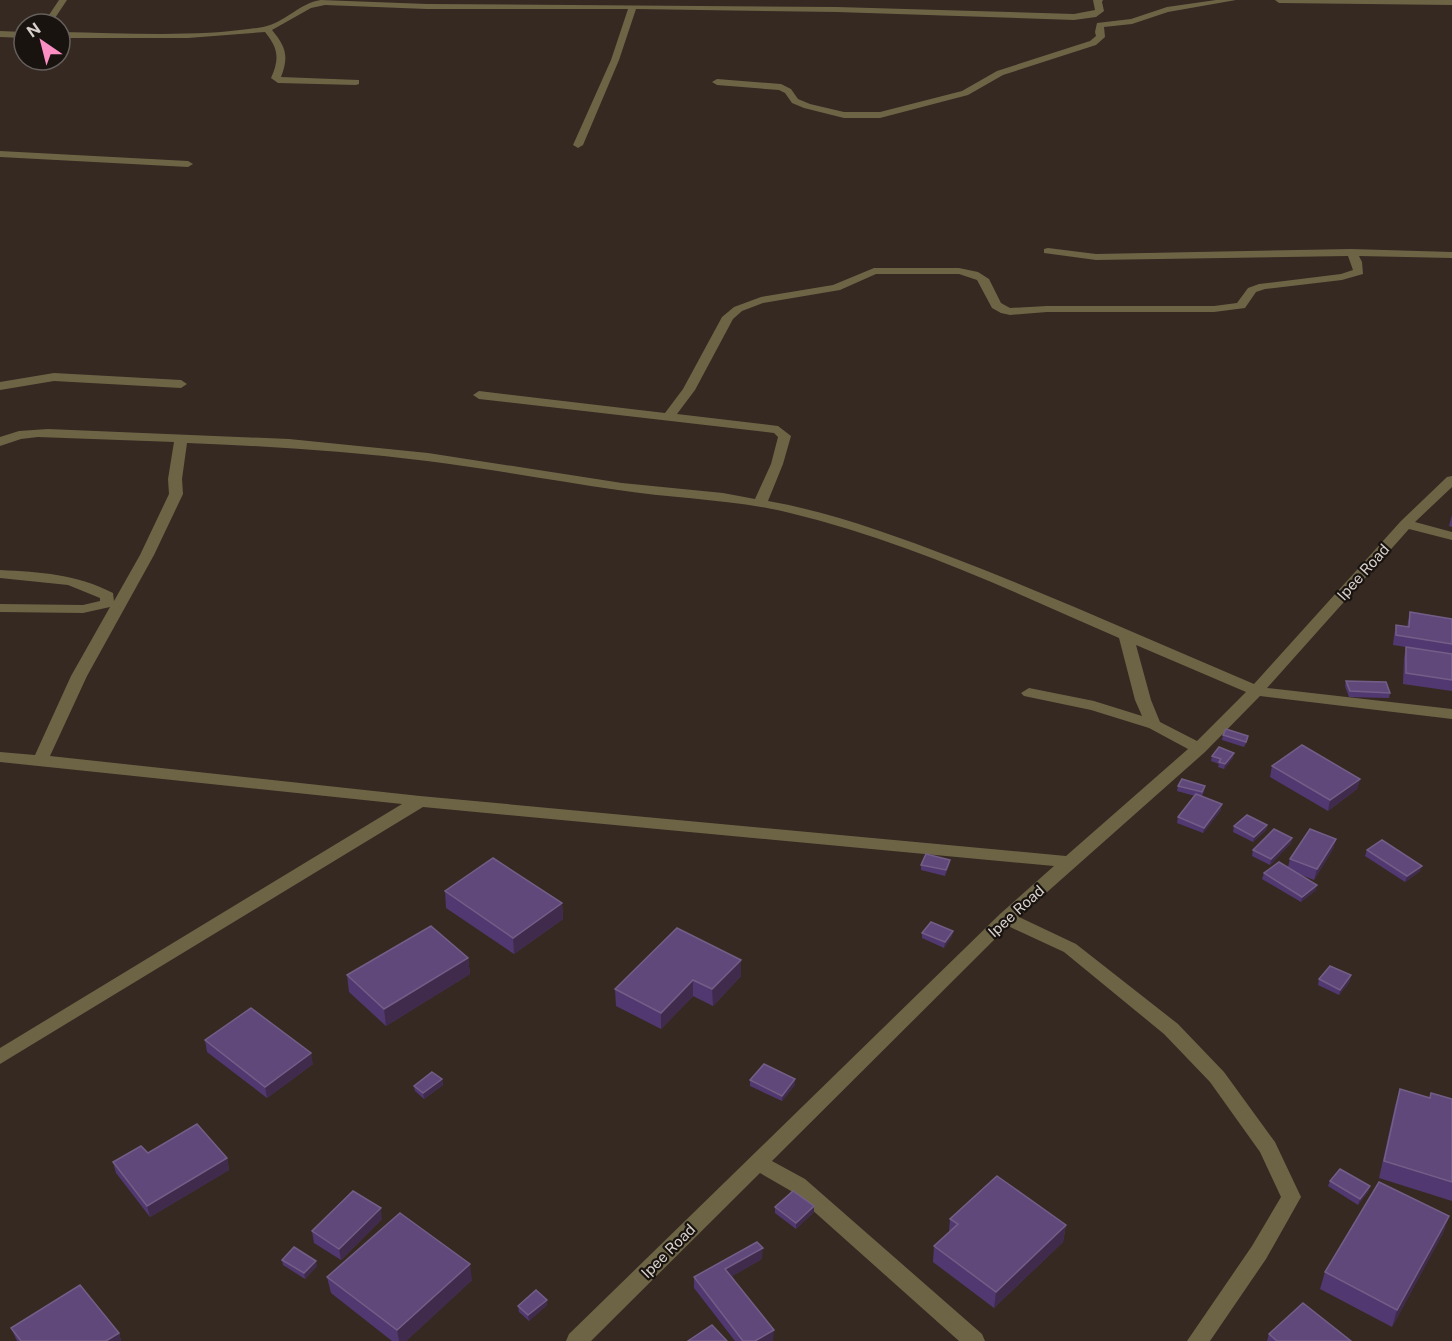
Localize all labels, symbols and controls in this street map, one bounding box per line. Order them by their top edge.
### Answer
north arrow [12,12,72,72]
text: N [23,19,44,41]
street label: Ipee Road [1334,541,1392,603]
street label: Ipee Road [985,882,1047,940]
street label: Ipee Road [638,1221,698,1281]

